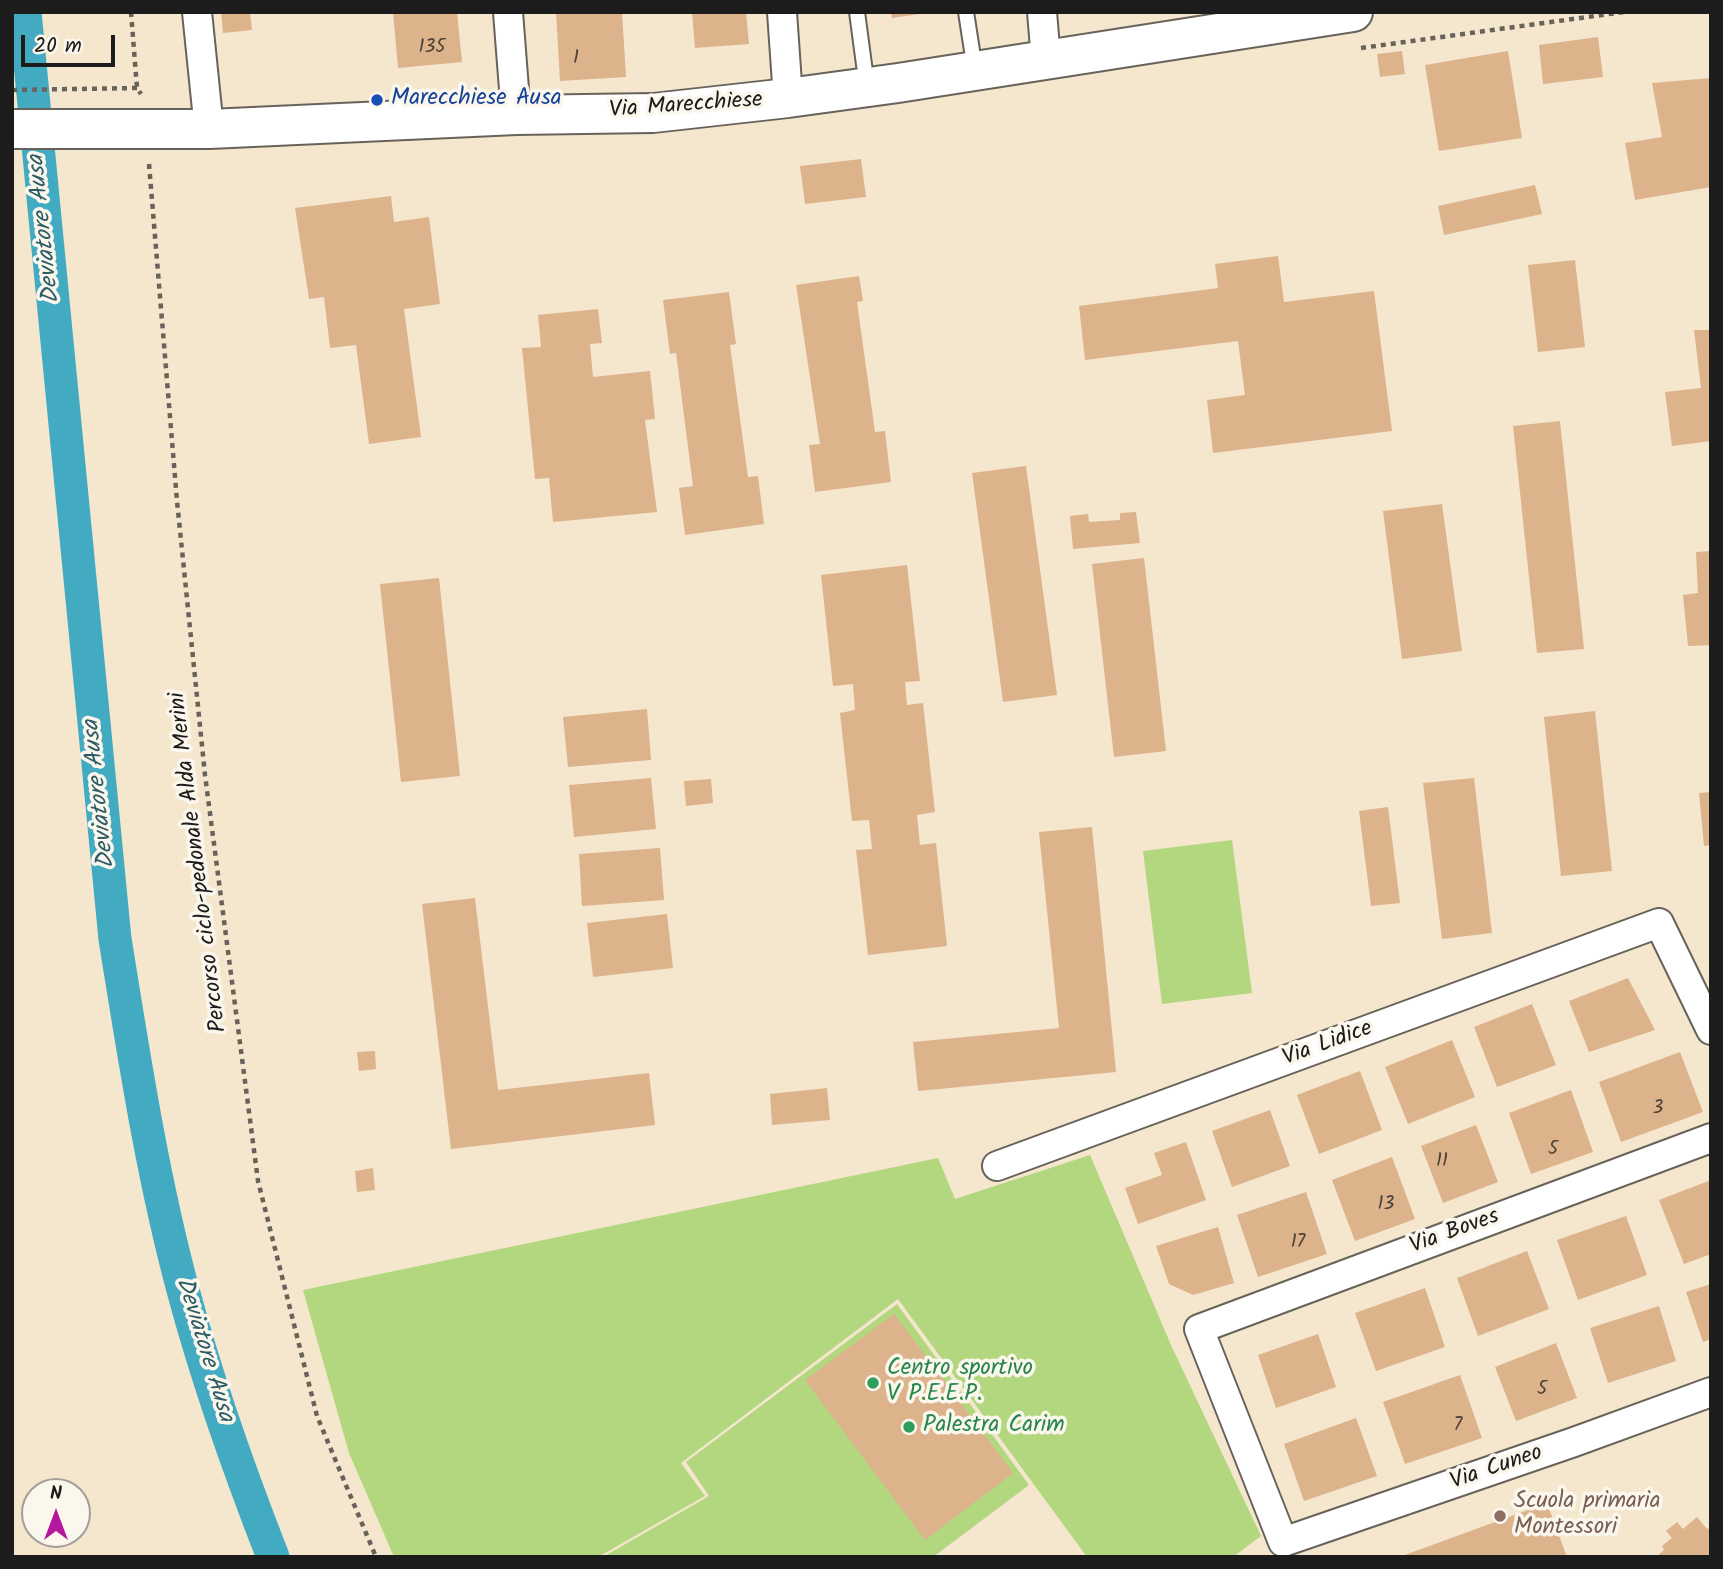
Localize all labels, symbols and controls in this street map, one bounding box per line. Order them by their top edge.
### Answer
scale bar [24,21,119,65]
text: 20 m [34,30,82,63]
house number: 135 [418,38,446,60]
house number: 1 [573,49,579,71]
place label: Marecchiese Ausa [391,86,562,114]
street label: Via Marecchiese [609,88,763,126]
marker: Marecchiese Ausa [369,92,385,108]
water label: Deviatore Ausa [24,153,68,305]
street label: Percorso ciclo-pedonale Alda Merini [165,690,235,1034]
water label: Deviatore Ausa [79,718,123,870]
street label: Via Lidice [1279,1016,1377,1074]
house number: 3 [1653,1099,1663,1121]
house number: 5 [1548,1140,1558,1162]
house number: 11 [1436,1152,1448,1174]
house number: 13 [1378,1195,1394,1217]
street label: Via Boves [1407,1204,1503,1262]
house number: 17 [1291,1233,1305,1255]
water label: Deviatore Ausa [167,1274,239,1426]
place label: Centro sportivo V P.E.E.P. [887,1356,1033,1410]
marker: Centro sportivo V P.E.E.P. [865,1375,881,1391]
house number: 5 [1537,1380,1547,1402]
place label: Palestra Carim [923,1413,1065,1441]
house number: 7 [1454,1416,1462,1438]
marker: Palestra Carim [901,1419,917,1435]
street label: Via Cuneo [1447,1440,1547,1498]
north arrow [21,1478,91,1548]
text: N [50,1479,62,1509]
place label: Scuola primaria Montessori [1514,1489,1661,1543]
marker: Scuola primaria Montessori [1492,1508,1508,1524]

